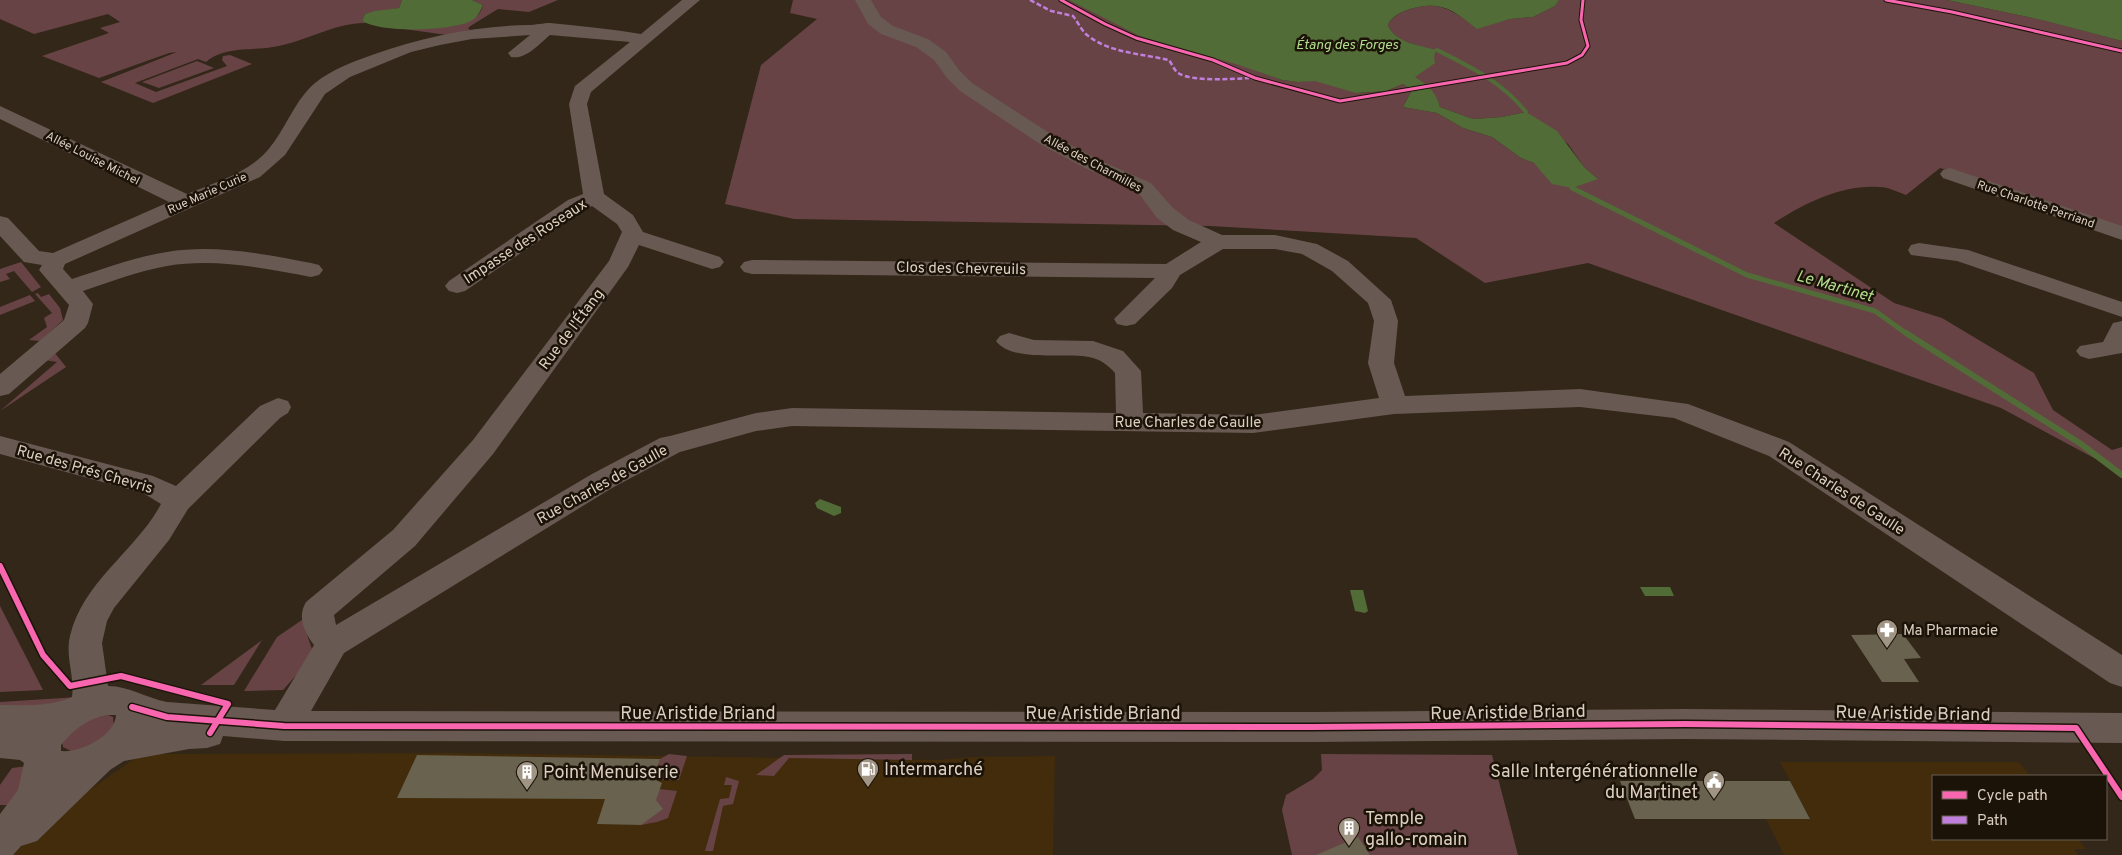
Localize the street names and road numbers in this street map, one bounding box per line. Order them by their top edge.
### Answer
street label: Allée Louise Michel [43,128,142,189]
street label: Allée des Charmilles [1041,131,1144,196]
street label: Rue Marie Curie [165,169,250,219]
street label: Rue Charlotte Perriand [1975,177,2097,233]
street label: Impasse des Roseaux [461,195,591,289]
street label: Clos des Chevreuils [896,259,1026,280]
street label: Rue de l'Étang [535,285,609,374]
street label: Rue Charles de Gaulle [1115,414,1261,433]
street label: Rue Charles de Gaulle [534,441,672,529]
street label: Rue des Prés Chevris [14,442,155,499]
street label: Rue Charles de Gaulle [1774,444,1908,540]
street label: Rue Aristide Briand [1430,701,1586,726]
street label: Rue Aristide Briand [1835,702,1991,727]
street label: Rue Aristide Briand [620,703,776,726]
street label: Rue Aristide Briand [1025,703,1181,726]

